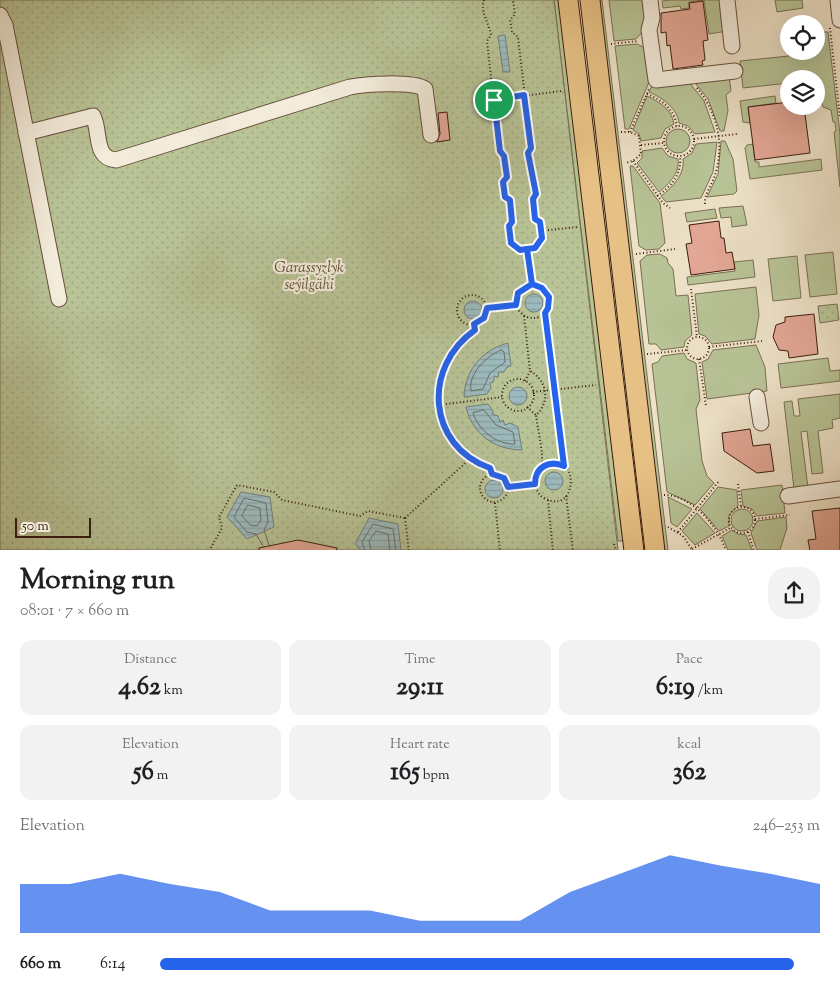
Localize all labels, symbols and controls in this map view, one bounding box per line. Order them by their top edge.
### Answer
map controls [780,15,825,115]
button: locate [780,15,825,60]
button: layers [780,70,825,115]
pin [473,79,515,121]
icon: arrive [480,86,508,114]
park label: Garaşsyzlyk seýilgähi [274,258,344,296]
scale bar [15,516,91,539]
text: 50 m [22,517,49,537]
text: Morning run [20,561,175,601]
button: share [768,567,820,619]
text: 08:01 · 7 × 660 m [20,600,129,623]
text: Distance [124,650,177,670]
text: Time [404,650,436,670]
text: Pace [676,650,703,670]
text: 4.62 [118,670,161,706]
text: 29:11 [396,670,444,706]
text: 6:19 [656,670,695,706]
text: km [161,681,183,701]
text: /km [695,681,723,701]
text: Elevation [122,735,179,755]
text: Heart rate [390,735,450,755]
text: kcal [677,735,701,755]
text: 56 [133,755,154,791]
text: 165 [390,755,420,791]
text: 362 [672,755,706,791]
text: m [154,766,168,786]
text: bpm [420,766,450,786]
text: Elevation [20,815,85,838]
text: 246–253 m [753,815,820,838]
text: 660 m [20,953,61,976]
text: 6:14 [100,953,125,976]

